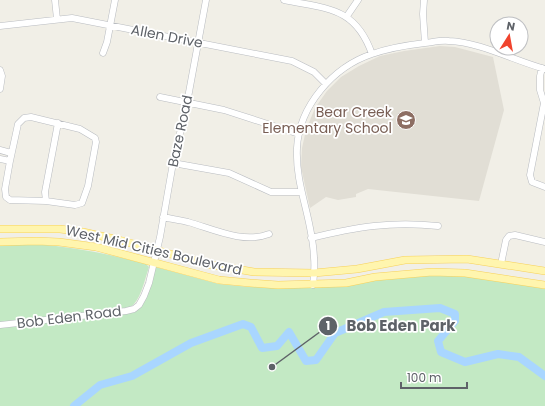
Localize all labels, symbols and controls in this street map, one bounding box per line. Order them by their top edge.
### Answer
north arrow [489,16,529,56]
text: N [505,18,516,35]
street label: Allen Drive [129,19,205,53]
street label: Baze Road [163,93,197,169]
place label: Bear Creek Elementary School [262,102,393,138]
school or university icon: Bear Creek Elementary School [395,109,417,131]
street label: West Mid Cities Boulevard [64,220,244,280]
street label: Bob Eden Road [16,301,122,333]
callout: Bob Eden Park [318,312,463,339]
text: Bob Eden Park [347,315,456,336]
text: 1 [326,317,330,334]
scale bar [401,364,467,390]
text: 100 m [407,369,441,386]

